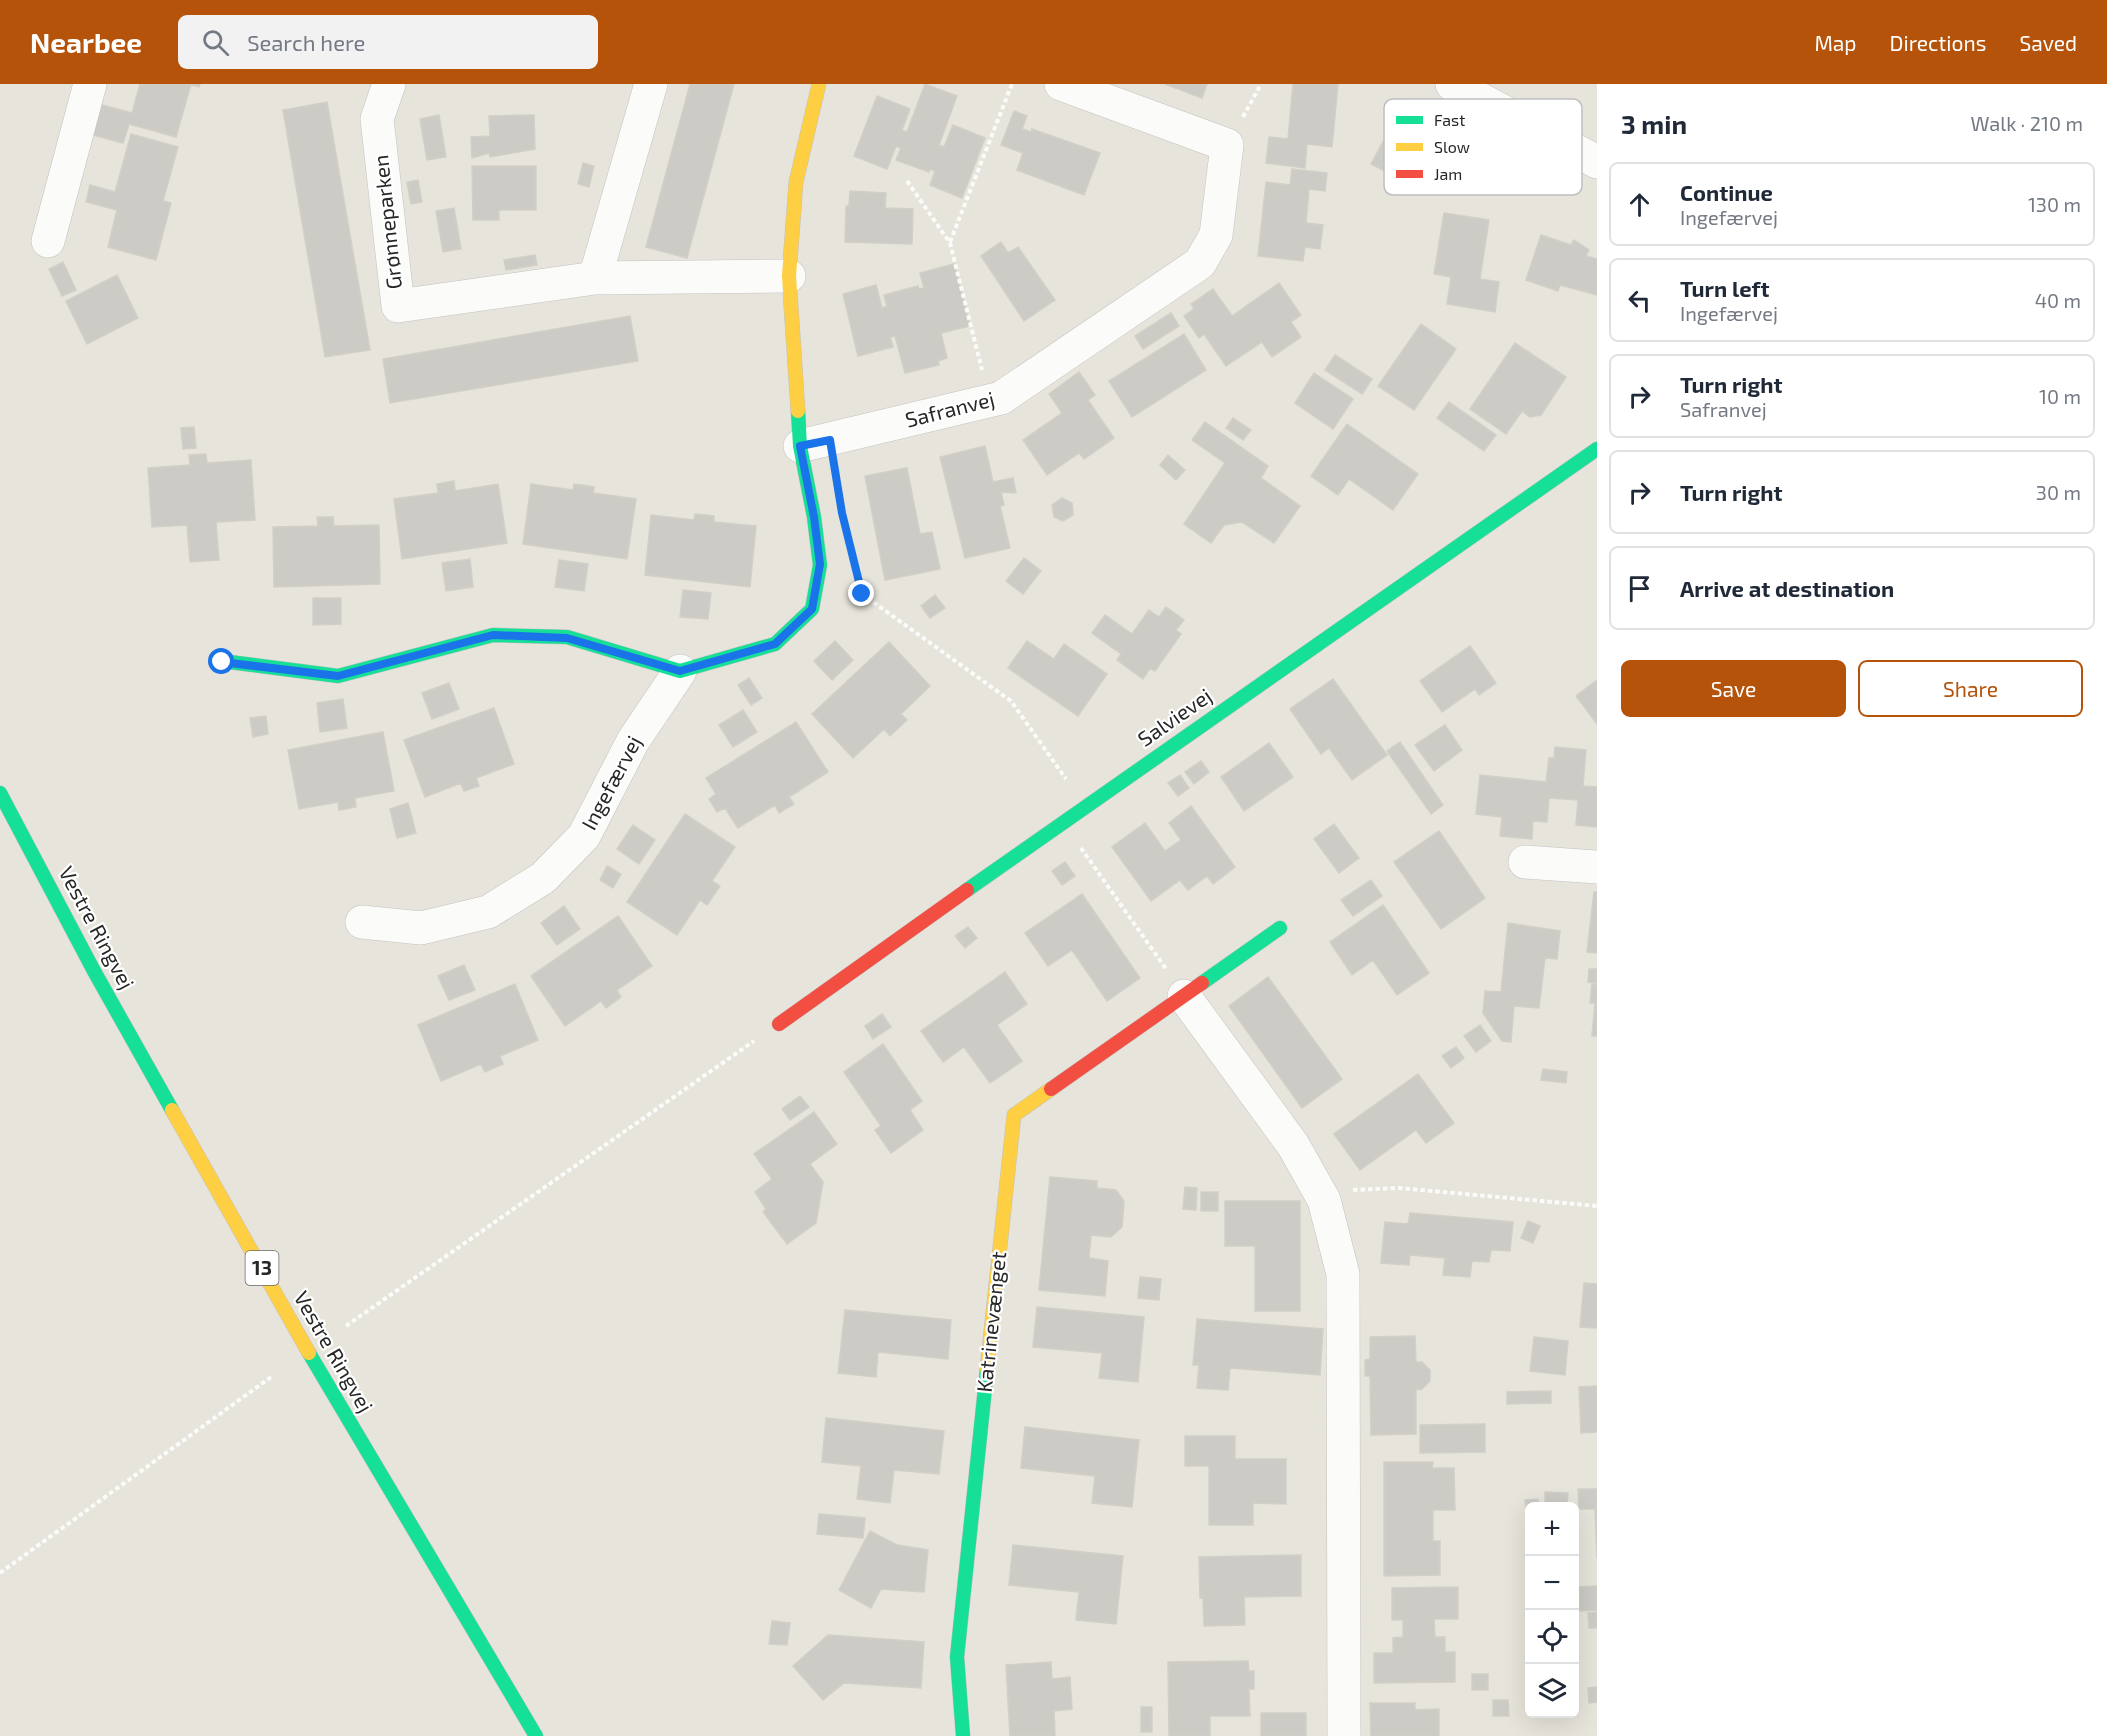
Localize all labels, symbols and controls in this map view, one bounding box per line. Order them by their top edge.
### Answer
search box [178,15,598,69]
text: Nearbee [30,25,142,59]
icon: search [199,26,232,59]
text: Search here [247,29,365,55]
text: Map [1814,30,1857,55]
text: Directions [1890,30,1986,55]
text: Saved [2019,30,2077,55]
legend [1384,99,1582,195]
text: 3 min [1621,108,1687,139]
text: Fast [1434,110,1465,129]
text: Walk · 210 m [1971,111,2083,135]
text: Slow [1434,137,1470,156]
street label: Grønneparken [367,154,406,291]
text: Jam [1434,164,1462,183]
text: Continue [1680,179,1773,205]
icon: ahead [1623,188,1656,221]
text: 130 m [2028,192,2081,216]
text: Ingefærvej [1680,205,1778,229]
text: Turn left [1680,275,1769,301]
icon: left [1623,284,1656,317]
text: 40 m [2035,288,2081,312]
text: Ingefærvej [1680,301,1778,325]
text: Turn right [1680,371,1782,397]
icon: right [1623,380,1656,413]
text: 10 m [2039,384,2081,408]
street label: Safranvej [902,385,997,433]
text: Safranvej [1680,397,1767,421]
icon: right [1623,476,1656,509]
text: Turn right [1680,479,1782,505]
text: 30 m [2036,480,2081,504]
icon: arrive [1623,572,1656,605]
text: Arrive at destination [1680,575,1894,601]
route end [848,580,874,606]
route start [208,648,234,674]
button: Save [1621,660,1846,717]
button: Share [1858,660,2083,717]
street label: Salvievej [1132,682,1216,752]
street label: Ingefærvej [575,731,647,834]
street label: Vestre Ringvej [54,862,140,994]
street label: Katrinevænget [971,1250,1010,1393]
road number: 13 [246,1251,278,1285]
street label: Vestre Ringvej [289,1286,379,1417]
map controls [1525,1502,1579,1718]
button: + [1525,1502,1579,1556]
button: − [1525,1556,1579,1610]
button: locate [1525,1610,1579,1664]
button: layers [1525,1664,1579,1718]

